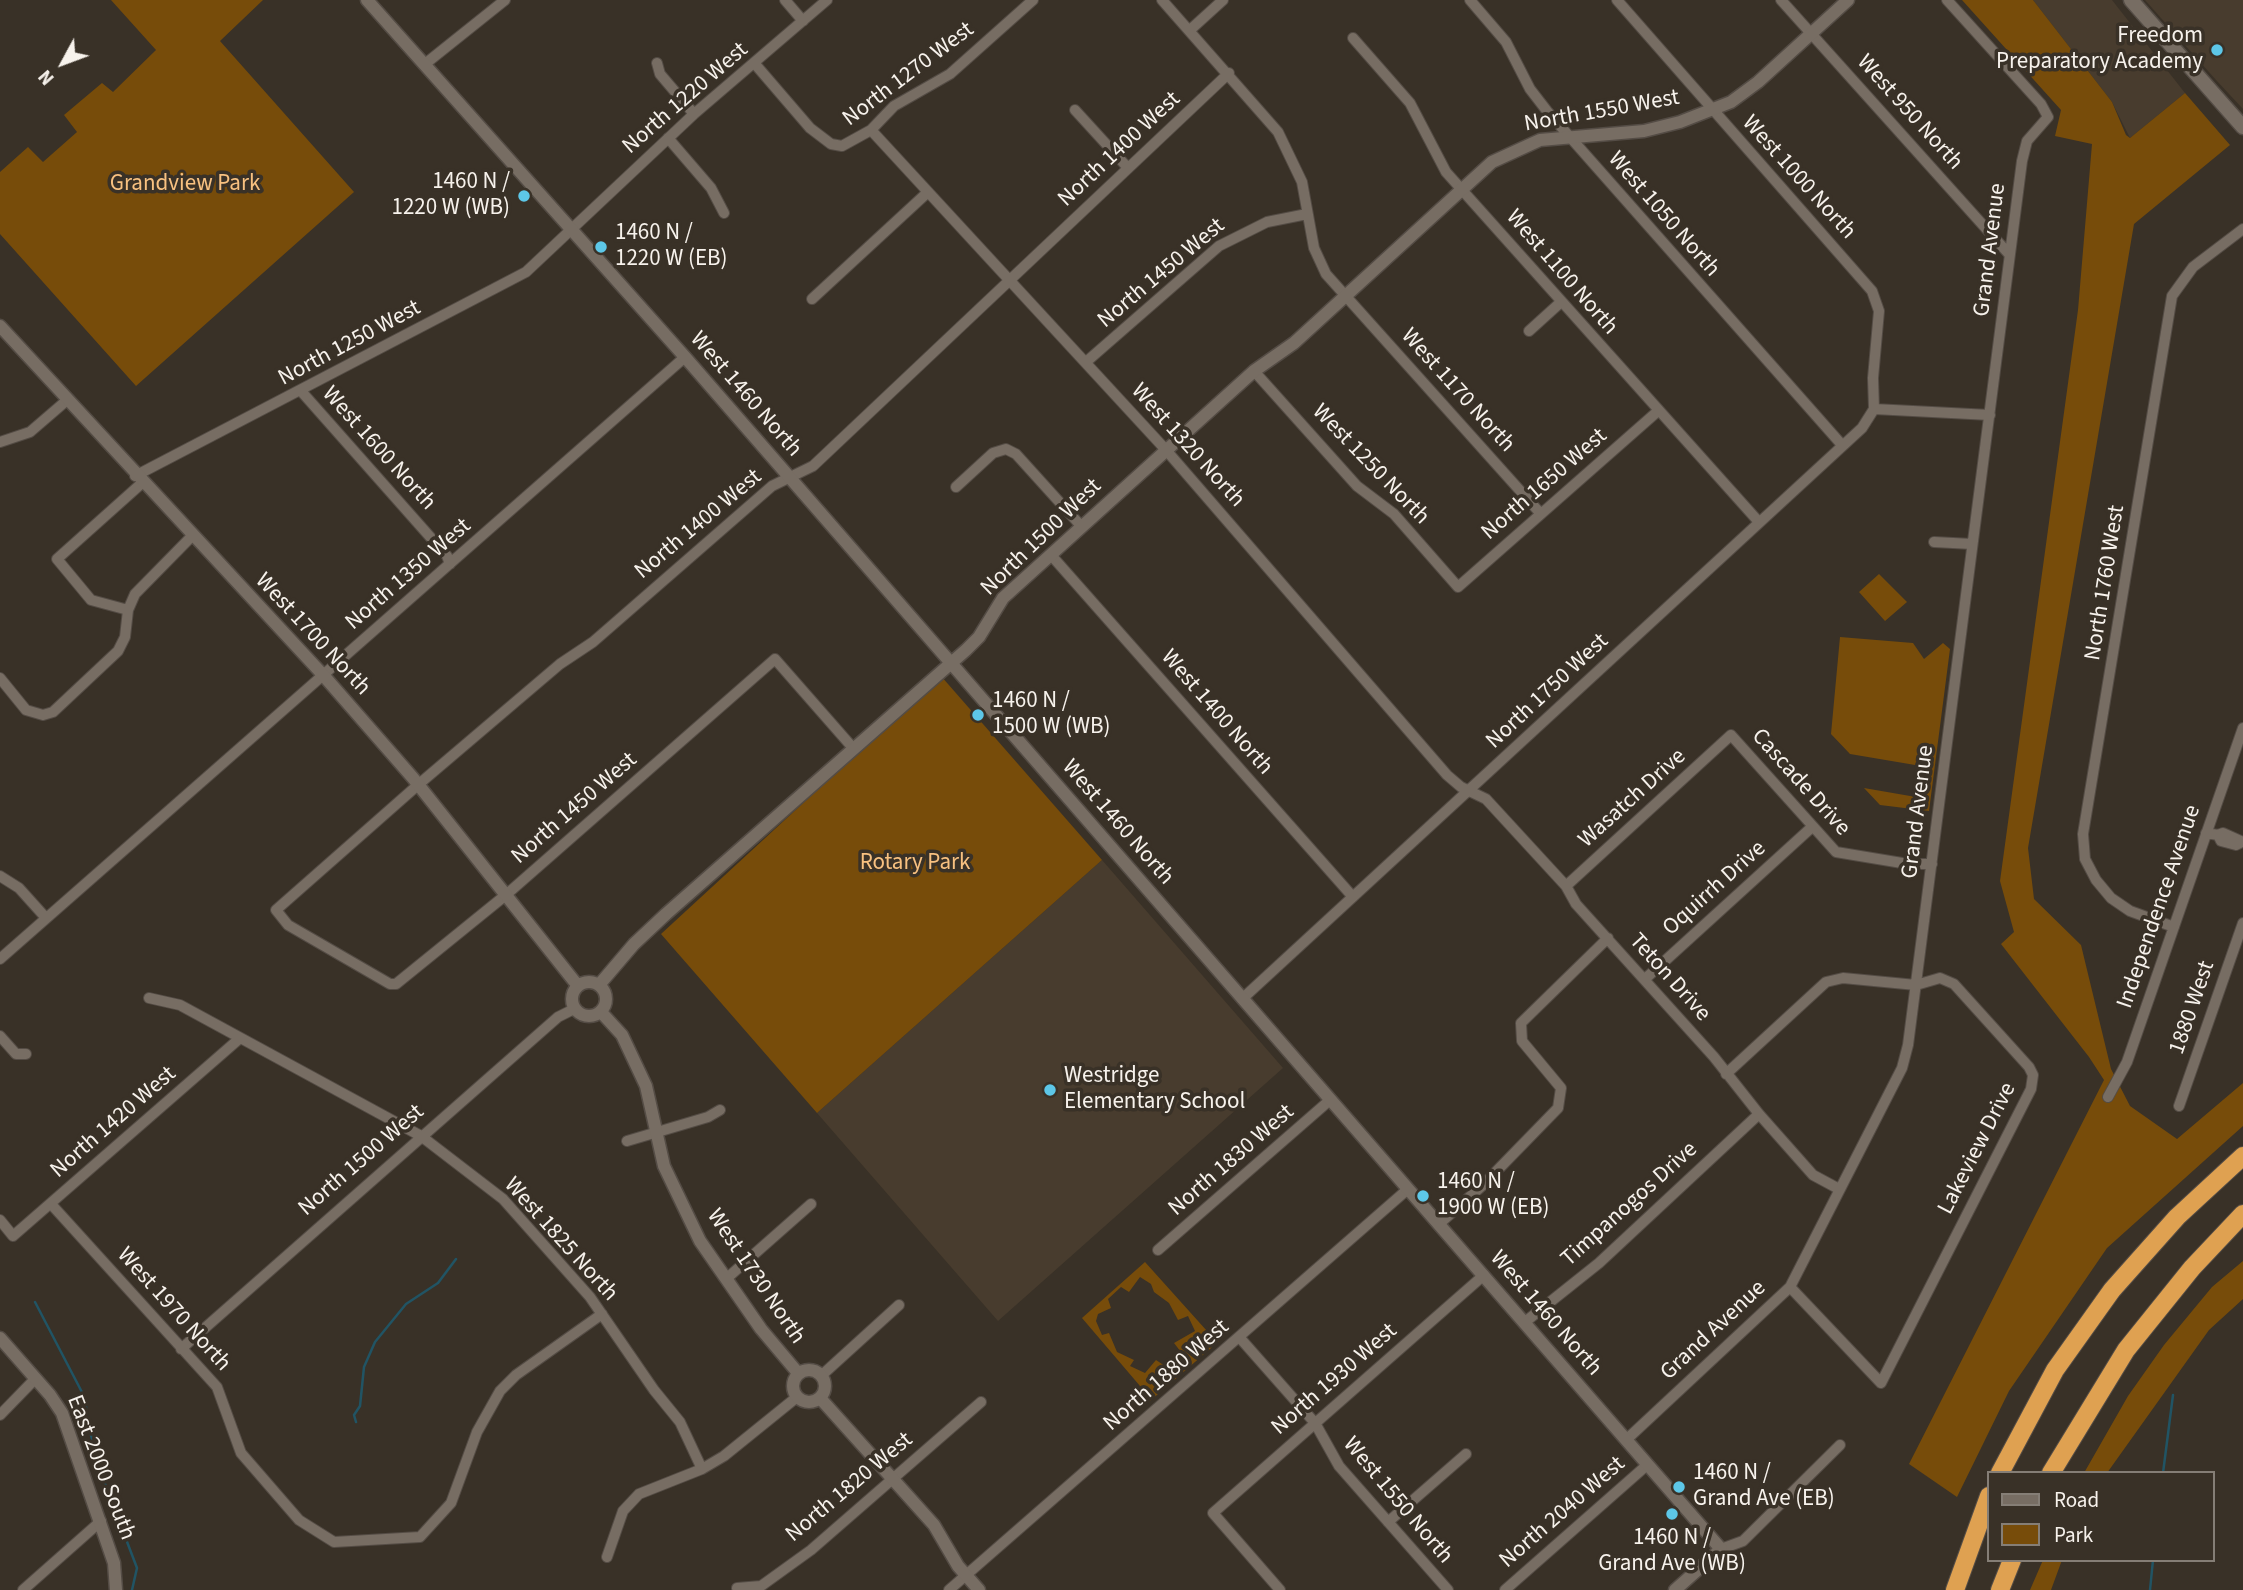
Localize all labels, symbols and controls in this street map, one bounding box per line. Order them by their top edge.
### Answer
street label: North 1270 West [838,17,980,133]
place label: Freedom Preparatory Academy [1996,23,2203,77]
north arrow [28,28,98,98]
street label: North 1220 West [618,37,754,161]
marker: Freedom Preparatory Academy [2209,42,2225,58]
street label: West 950 North [1850,50,1968,176]
text: N [32,63,61,91]
street label: North 1550 West [1522,85,1682,139]
street label: North 1400 West [1053,86,1187,214]
street label: West 1000 North [1735,110,1861,246]
street label: West 1050 North [1601,147,1725,283]
place label: 1460 N / 1220 W (WB) [391,169,510,223]
park label: Grandview Park [110,171,260,199]
street label: Grand Avenue [1969,182,2013,318]
marker: 1460 N / 1220 W (WB) [516,188,532,204]
street label: West 1100 North [1499,205,1623,341]
street label: North 1450 West [1093,213,1231,335]
place label: 1460 N / 1220 W (EB) [615,220,728,274]
marker: 1460 N / 1220 W (EB) [593,239,609,255]
street label: North 1250 West [274,295,426,393]
street label: West 1170 North [1394,323,1520,459]
street label: West 1460 North [683,327,807,463]
street label: West 1320 North [1124,378,1250,514]
street label: West 1600 North [315,381,441,517]
street label: West 1250 North [1306,399,1434,531]
street label: North 1650 West [1477,423,1613,547]
street label: North 1400 West [630,464,768,586]
street label: North 1500 West [976,474,1108,602]
street label: North 1760 West [2080,503,2132,663]
street label: North 1350 West [341,513,477,637]
street label: West 1700 North [248,568,376,702]
street label: North 1750 West [1481,628,1615,756]
street label: West 1400 North [1154,645,1278,781]
place label: 1460 N / 1500 W (WB) [992,688,1111,742]
marker: 1460 N / 1500 W (WB) [970,707,986,723]
street label: Cascade Drive [1745,724,1855,842]
street label: Wasatch Drive [1574,744,1692,854]
street label: Grand Avenue [1897,744,1941,880]
street label: North 1450 West [507,747,643,871]
street label: West 1460 North [1055,755,1179,891]
street label: Independence Avenue [2112,802,2208,1012]
street label: Oquirrh Drive [1658,836,1772,942]
park label: Rotary Park [860,850,970,878]
street label: Teton Drive [1622,928,1716,1028]
street label: 1880 West [2164,958,2222,1058]
street label: North 1420 West [46,1061,182,1185]
place label: Westridge Elementary School [1064,1063,1245,1117]
street label: Lakeview Drive [1933,1079,2023,1219]
marker: Westridge Elementary School [1042,1082,1058,1098]
street label: North 1500 West [294,1099,430,1223]
street label: North 1830 West [1164,1099,1300,1223]
street label: Timpanogos Drive [1556,1137,1704,1273]
place label: 1460 N / 1900 W (EB) [1437,1169,1550,1223]
street label: West 1825 North [497,1172,623,1308]
marker: 1460 N / 1900 W (EB) [1415,1188,1431,1204]
street label: West 1730 North [700,1204,810,1350]
street label: West 1970 North [110,1242,236,1378]
street label: West 1460 North [1483,1246,1607,1382]
street label: Grand Avenue [1656,1275,1772,1387]
street label: North 1880 West [1099,1314,1235,1438]
street label: North 1930 West [1267,1318,1403,1442]
street label: East 2000 South [60,1392,140,1544]
street label: North 1820 West [781,1427,919,1549]
street label: West 1550 North [1336,1432,1458,1570]
street label: North 2040 West [1495,1451,1631,1575]
place label: 1460 N / Grand Ave (EB) [1693,1460,1835,1514]
legend [1988,1471,2215,1562]
marker: 1460 N / Grand Ave (EB) [1671,1479,1687,1495]
text: Road [2054,1485,2099,1515]
marker: 1460 N / Grand Ave (WB) [1664,1506,1680,1522]
text: Park [2054,1520,2093,1550]
place label: 1460 N / Grand Ave (WB) [1598,1525,1746,1579]

